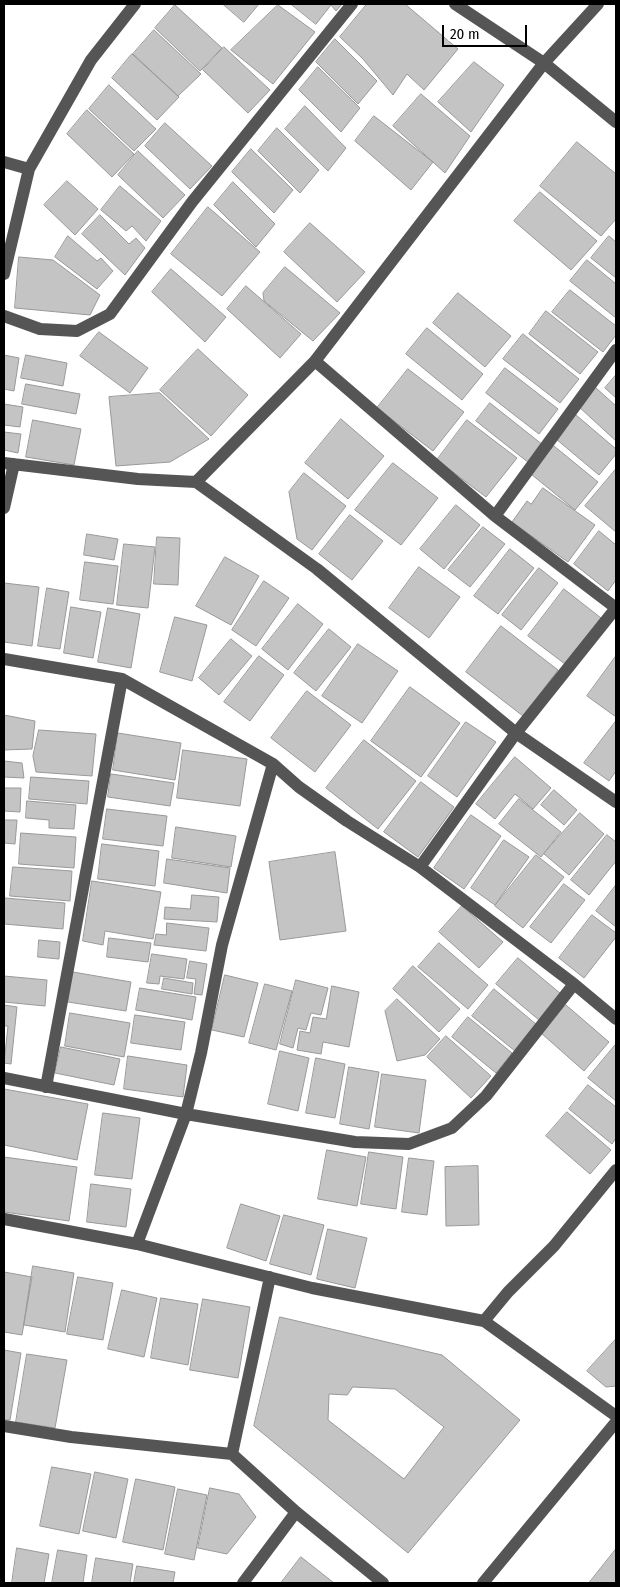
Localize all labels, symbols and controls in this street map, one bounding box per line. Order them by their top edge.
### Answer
scale bar [445,15,530,47]
text: 20 m [450,25,480,43]

